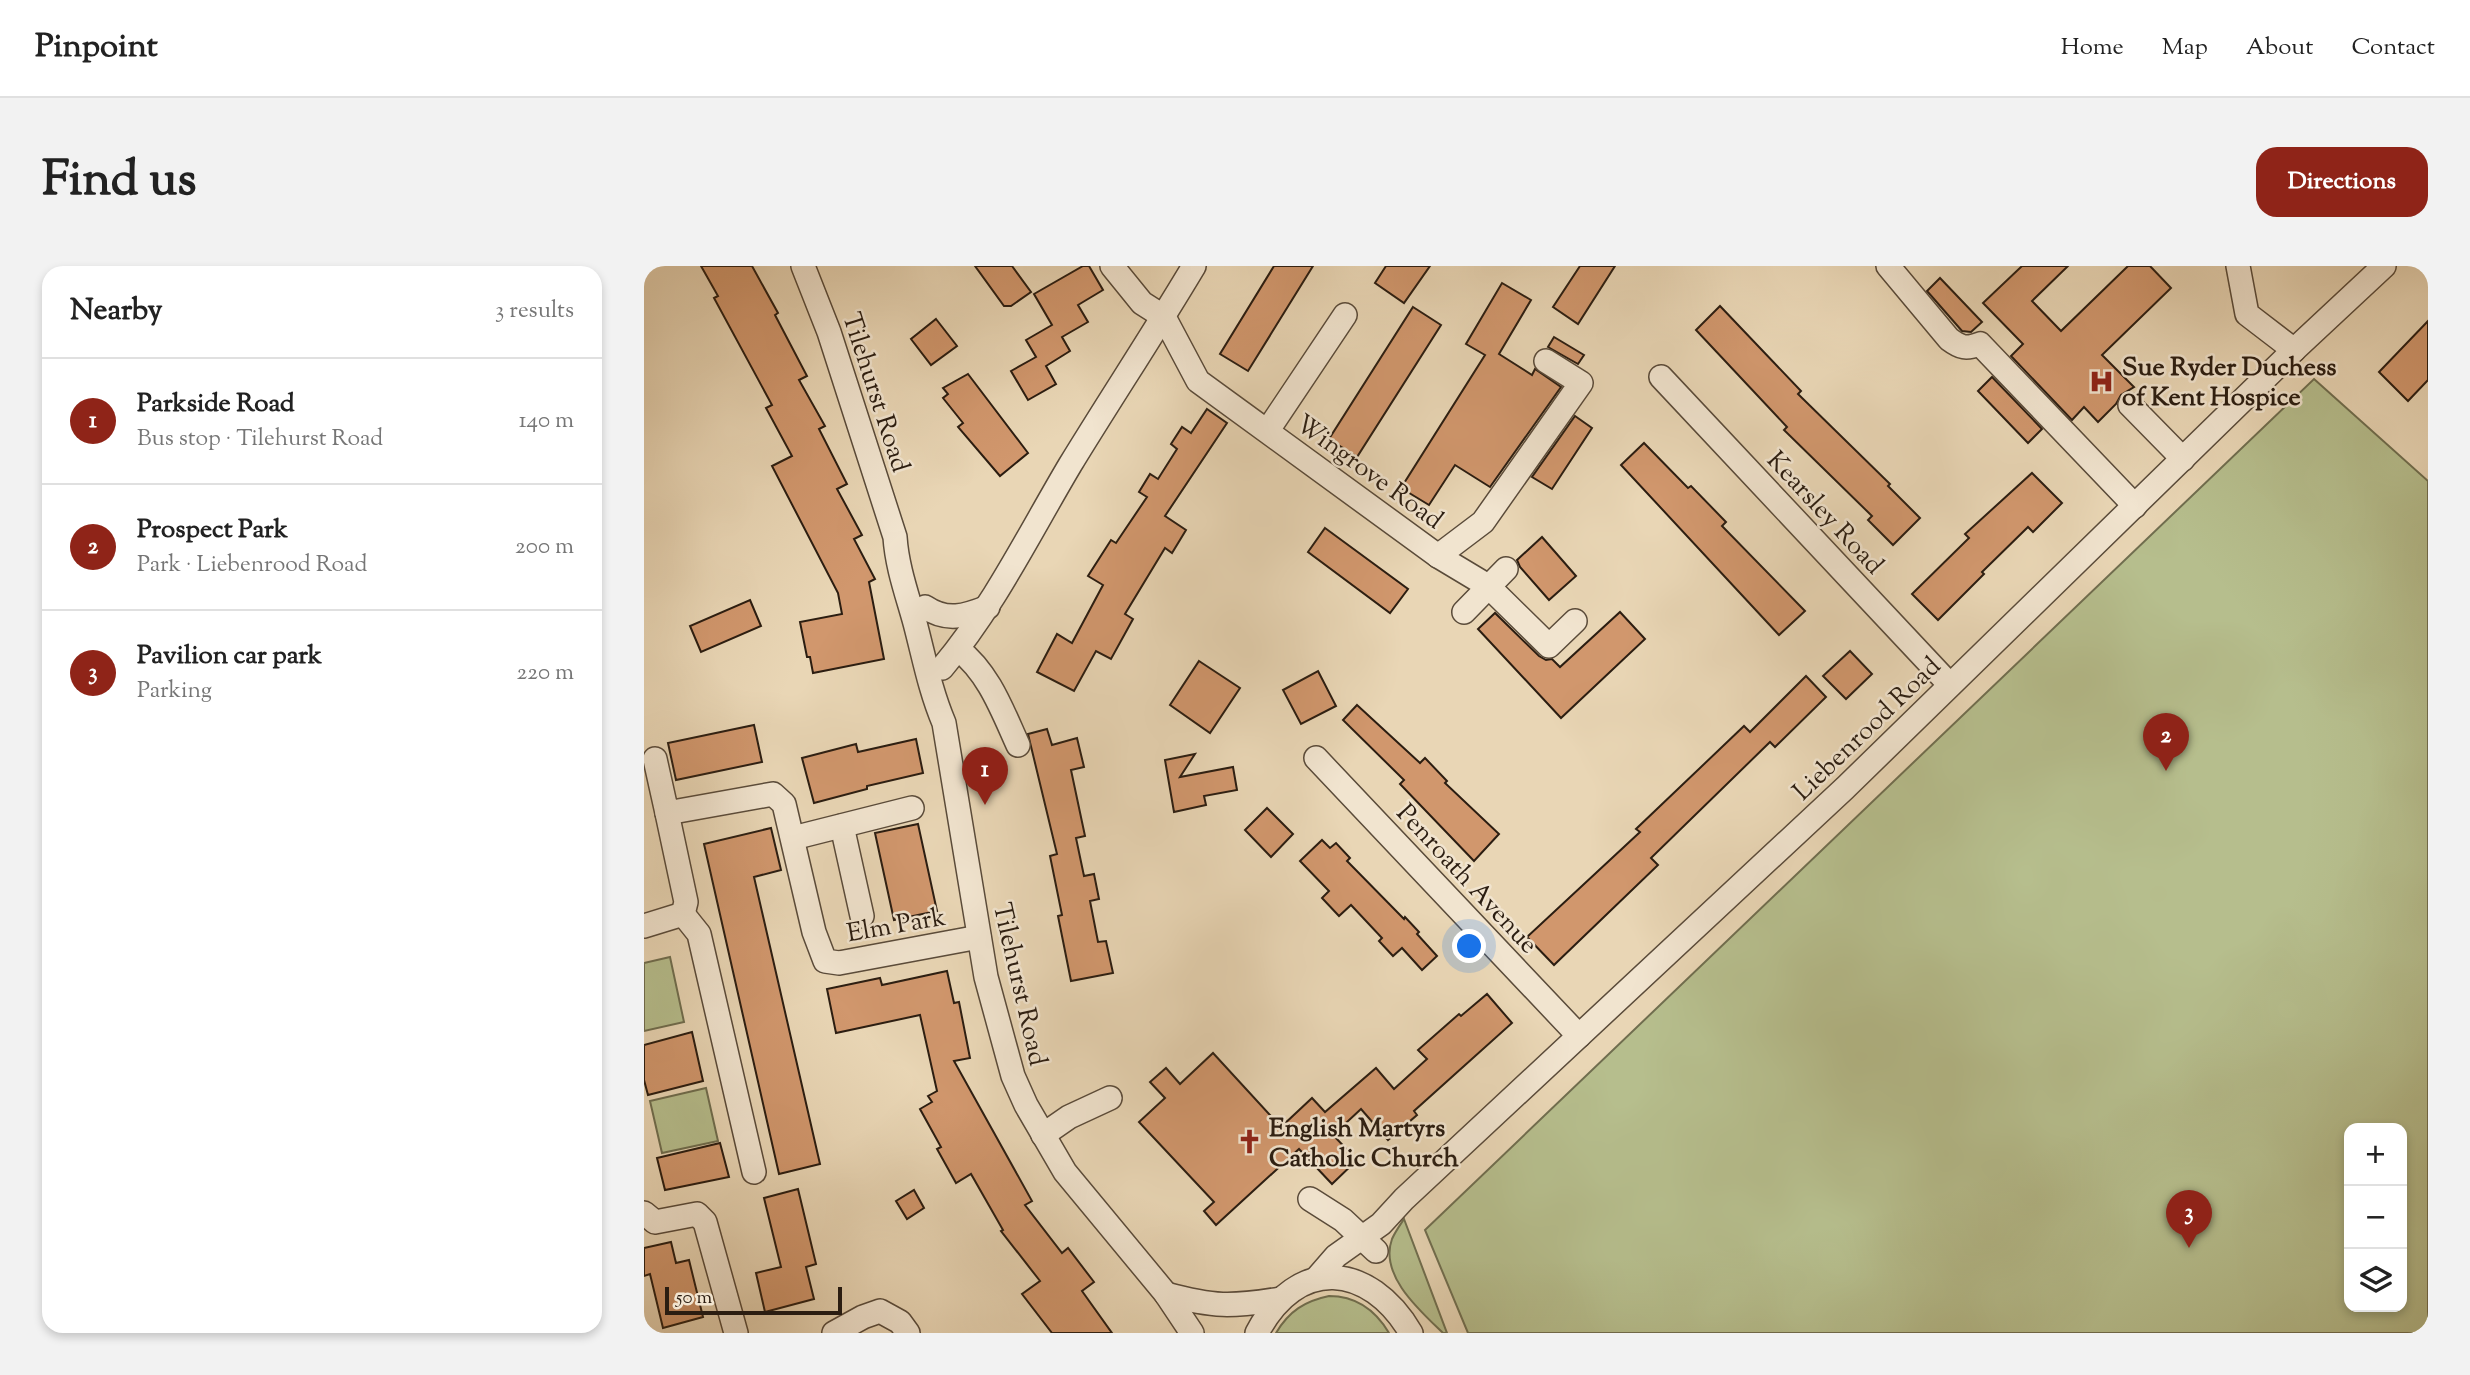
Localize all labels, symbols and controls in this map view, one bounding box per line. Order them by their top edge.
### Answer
text: Pinpoint [35,24,158,72]
text: Home [2061,31,2124,65]
text: Map [2162,31,2208,65]
text: About [2246,31,2313,65]
text: Contact [2351,31,2435,65]
text: Find us [42,147,196,217]
button: Directions [2256,147,2428,217]
text: Nearby [70,290,162,333]
text: 3 results [495,295,574,328]
street label: Tilehurst Road [831,308,918,478]
place label: Sue Ryder Duchess of Kent Hospice [2122,350,2336,417]
hospital icon: Sue Ryder Duchess of Kent Hospice [2088,367,2116,395]
text: Parkside Road [137,386,295,423]
text: 1 [89,405,97,438]
text: 140 m [519,405,574,438]
street label: Wingrove Road [1287,407,1450,540]
text: Bus stop · Tilehurst Road [137,423,383,456]
street label: Kearsley Road [1757,444,1891,584]
text: Prospect Park [137,512,288,549]
text: 2 [88,531,98,564]
text: 200 m [515,531,574,564]
text: Park · Liebenrood Road [137,549,367,582]
text: Pavilion car park [137,638,322,675]
street label: Liebenrood Road [1785,649,1950,810]
text: 3 [88,657,98,690]
text: 220 m [516,657,574,690]
text: Parking [137,675,212,708]
pin: 2 [2143,713,2189,771]
pin: 1 [962,747,1008,805]
street label: Penroath Avenue [1387,797,1546,963]
street label: Tilehurst Road [982,899,1055,1070]
street label: Elm Park [844,900,949,953]
your location [1452,929,1486,963]
place label: English Martyrs Catholic Church [1269,1111,1459,1178]
map controls [2344,1123,2407,1312]
button: + [2344,1123,2407,1186]
church icon: English Martyrs Catholic Church [1235,1128,1263,1156]
button: − [2344,1186,2407,1249]
pin: 3 [2166,1190,2212,1248]
button: layers [2344,1249,2407,1312]
scale bar [665,1284,842,1316]
text: 50 m [676,1285,712,1312]

